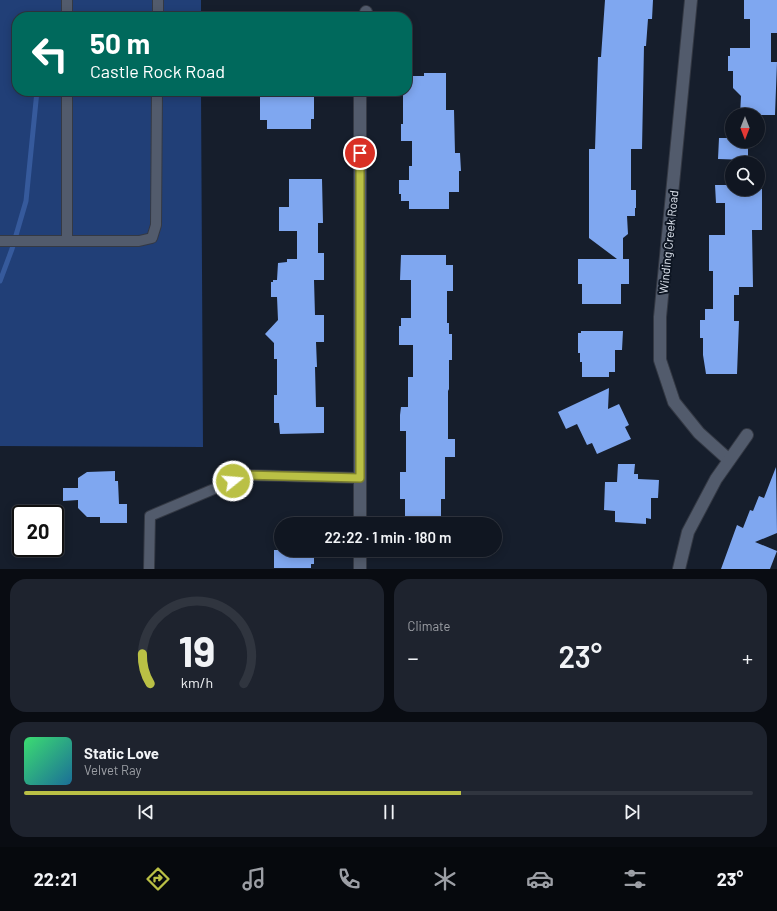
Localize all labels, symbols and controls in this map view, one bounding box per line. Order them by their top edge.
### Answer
text: 50 m [90,26,150,60]
icon: left [24,28,76,80]
text: Castle Rock Road [90,60,225,82]
north arrow [725,108,765,148]
map controls [725,108,765,196]
pin [343,136,377,170]
icon: arrive [349,142,371,164]
button: search [725,156,765,196]
street label: Winding Creek Road [656,189,680,295]
position arrow [212,460,254,502]
speed limit sign: 20 [12,505,64,557]
text: 22:22 · 1 min · 180 m [324,528,452,546]
text: Climate [408,618,451,634]
text: 19 [178,624,215,674]
text: 23° [559,638,602,674]
text: − [408,644,419,670]
text: + [742,644,753,670]
text: km/h [181,673,213,690]
text: Static Love [84,744,159,762]
text: Velvet Ray [84,762,142,778]
icon: previous [135,801,157,823]
icon: pause [378,801,400,823]
icon: next [621,801,643,823]
icon: directions [144,865,172,893]
icon: music [240,865,268,893]
icon: phone [335,865,363,893]
icon: climate [431,865,459,893]
icon: car [526,865,554,893]
icon: filters [621,865,649,893]
text: 22:21 [34,868,77,890]
text: 23° [717,868,743,890]

